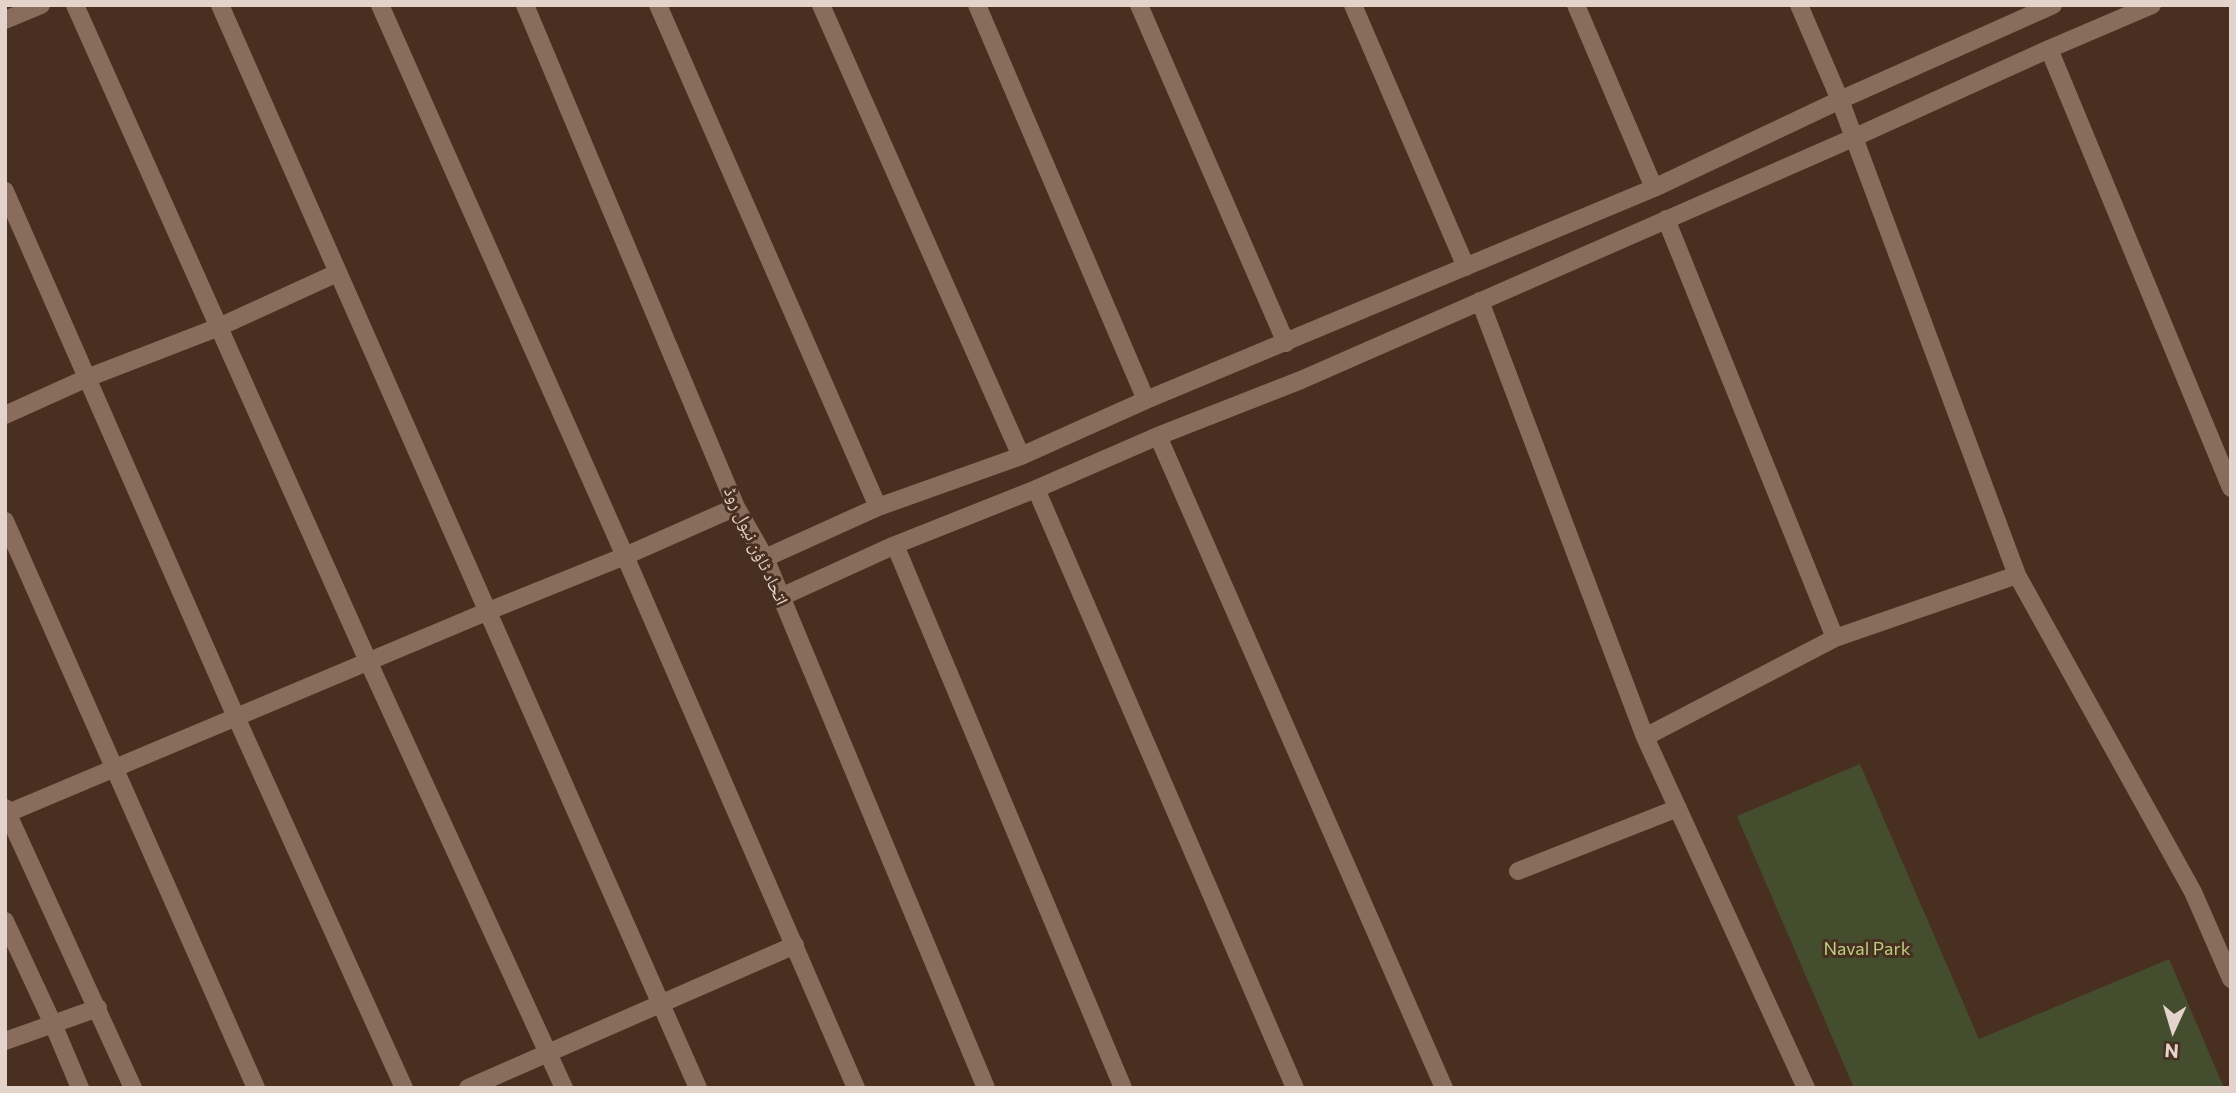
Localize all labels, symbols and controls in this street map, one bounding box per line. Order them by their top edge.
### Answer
street label: اتحاد ٹاؤن نیول روڈ [719,483,793,609]
park label: Naval Park [1824,938,1910,960]
north arrow [2138,995,2208,1065]
text: N [2164,1039,2179,1063]

